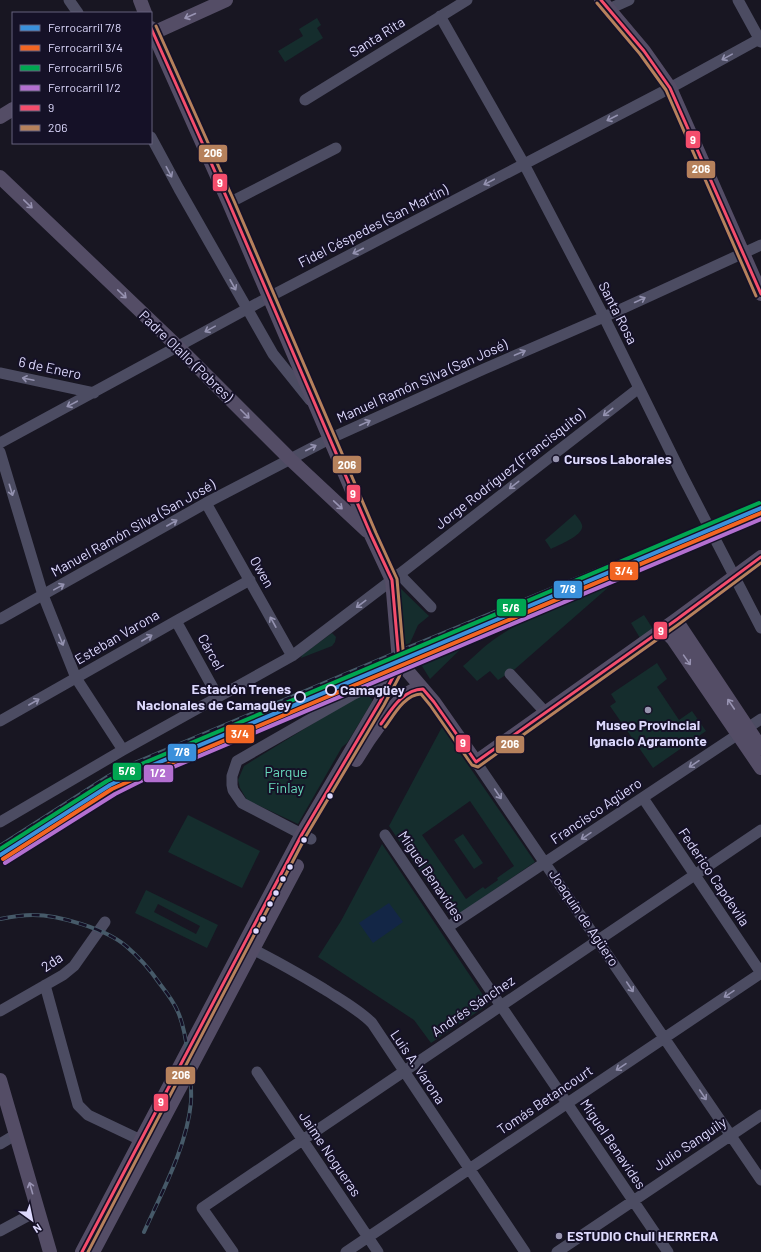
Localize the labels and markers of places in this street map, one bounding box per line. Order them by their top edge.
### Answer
place label: Cursos Laborales [564,450,672,467]
marker: Cursos Laborales [551,454,561,464]
place label: Estación Trenes Nacionales de Camagüey [137,680,291,713]
place label: Camagüey [340,681,405,698]
marker: Camagüey [325,684,337,696]
marker: Estación Trenes Nacionales de Camagüey [294,691,306,703]
marker: Museo Provincial Ignacio Agramonte [643,705,653,715]
place label: Museo Provincial Ignacio Agramonte [589,716,707,749]
unlabelled marker [325,791,335,801]
unlabelled marker [299,835,309,845]
unlabelled marker [285,862,295,872]
unlabelled marker [278,874,288,884]
unlabelled marker [271,888,281,898]
unlabelled marker [265,899,275,909]
unlabelled marker [258,914,268,924]
unlabelled marker [251,926,261,936]
place label: ESTUDIO Chuli HERRERA [567,1227,719,1244]
marker: ESTUDIO Chuli HERRERA [554,1231,564,1241]

